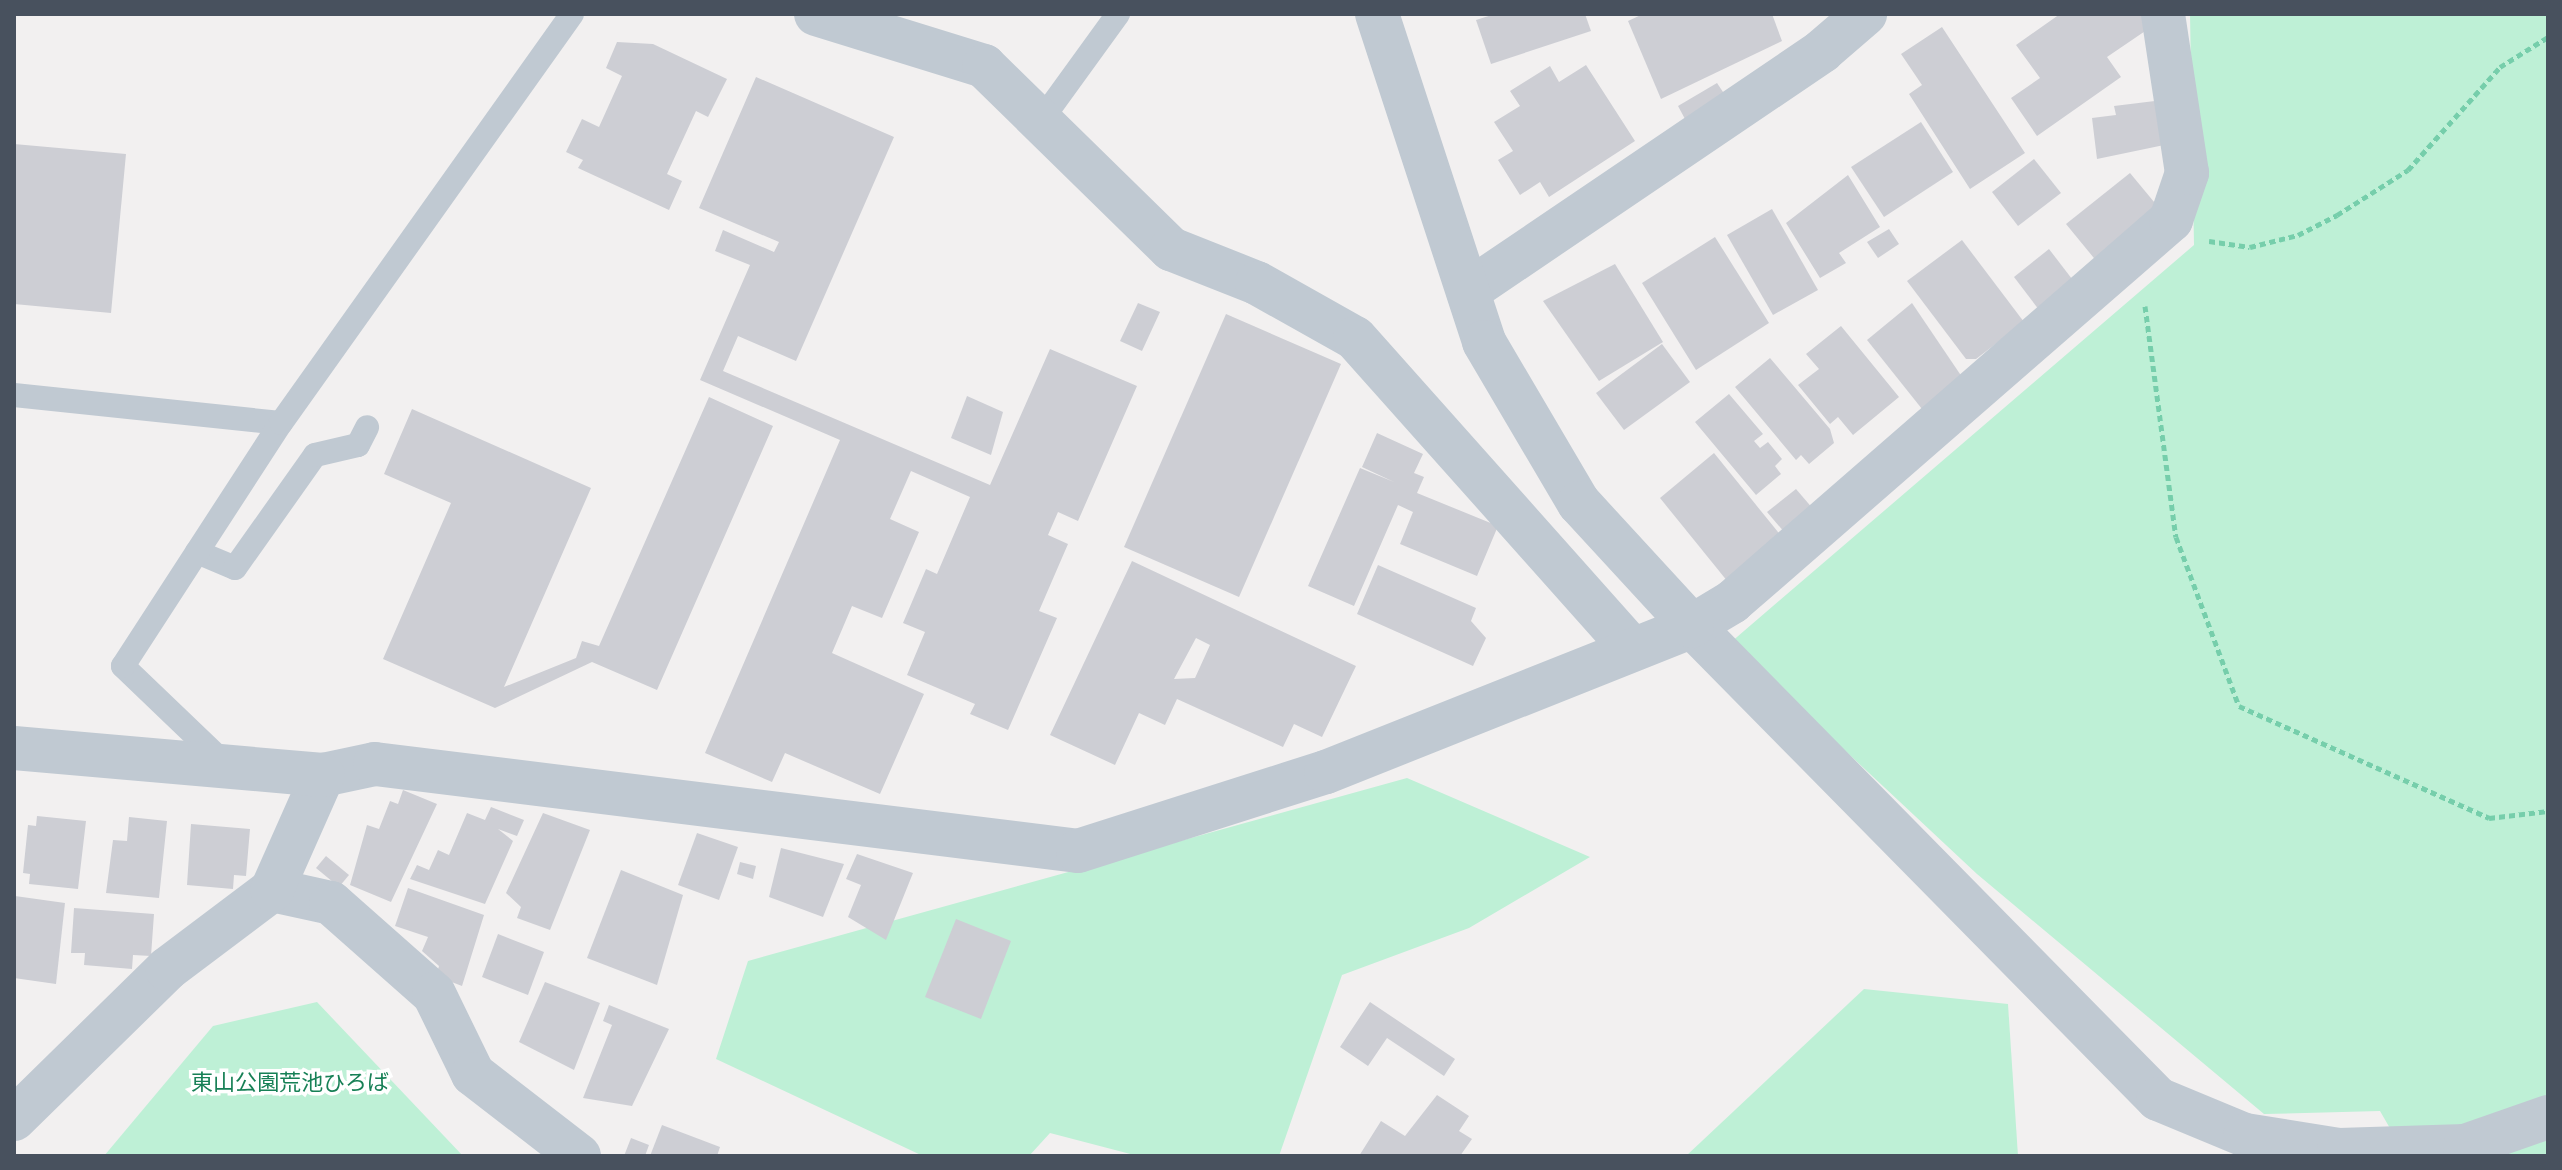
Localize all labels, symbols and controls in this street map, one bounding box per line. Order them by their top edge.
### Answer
park label: 東山公園荒池ひろば [191,1070,389,1096]

